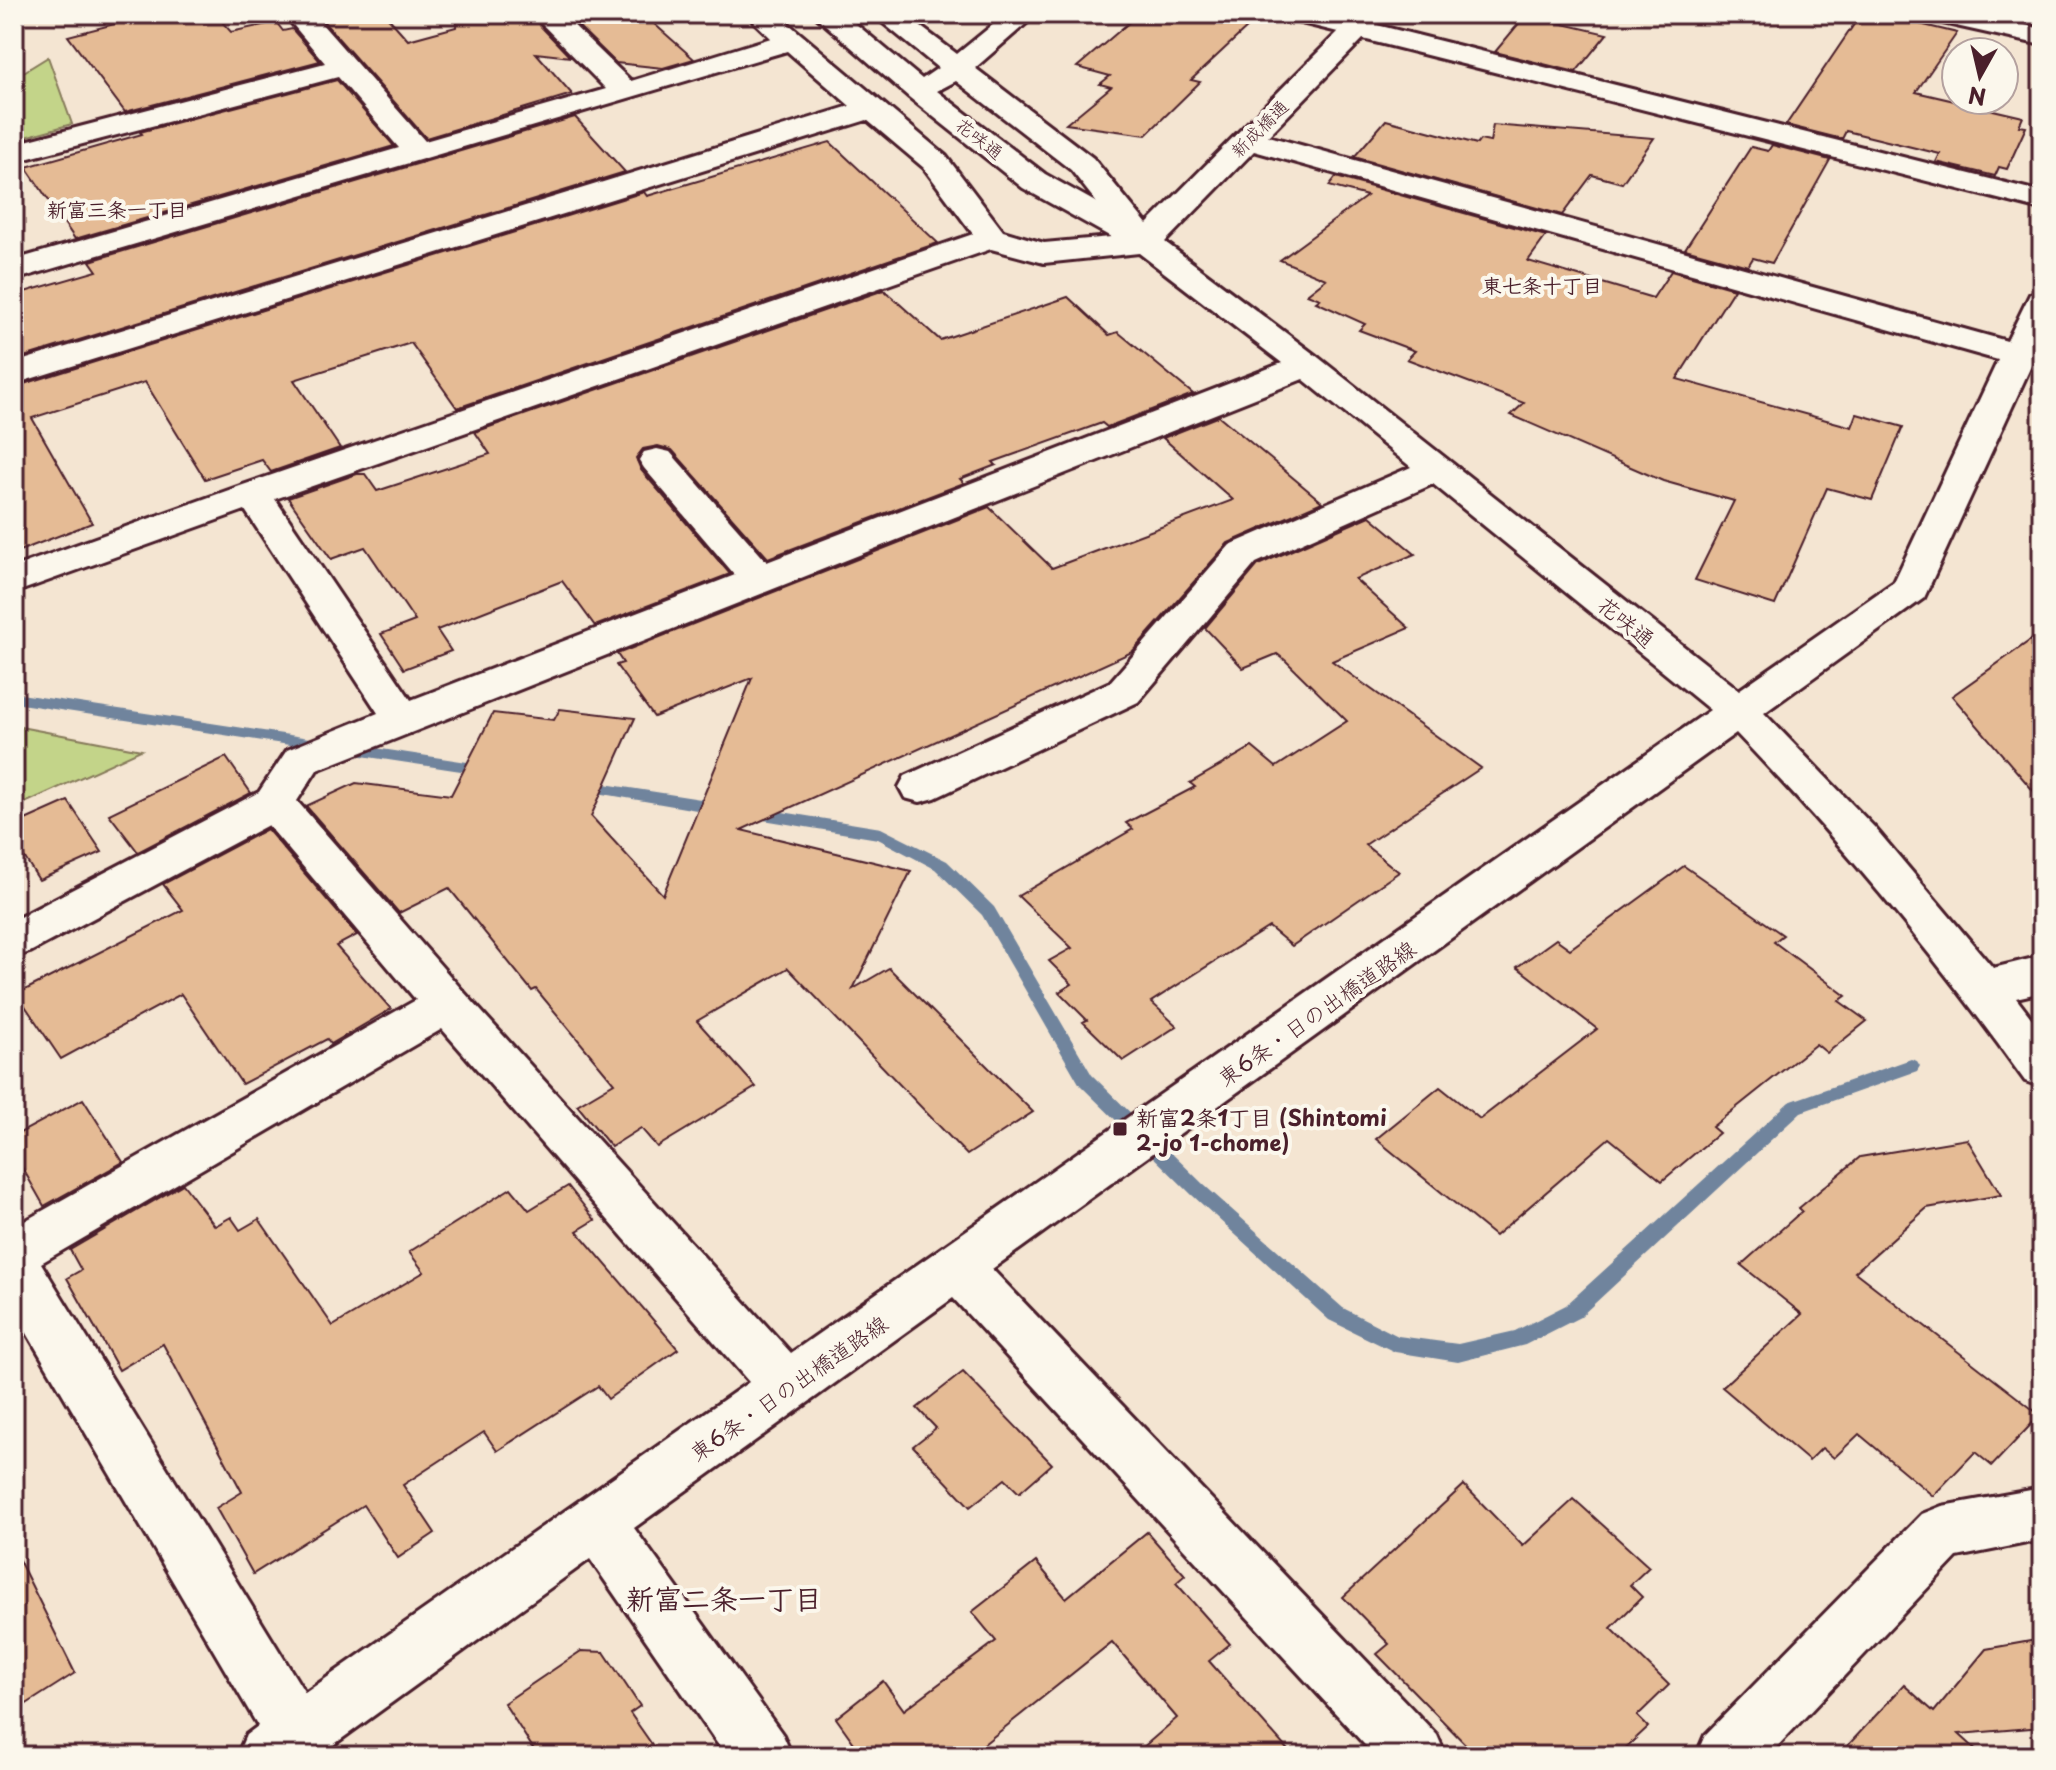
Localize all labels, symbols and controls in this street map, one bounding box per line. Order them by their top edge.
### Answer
north arrow [1940,36,2020,116]
text: N [1966,80,1988,115]
street label: 新成橋通 [1224,93,1294,163]
street label: 花咲通 [950,111,1010,165]
district label: 新富三条一丁目 [47,194,187,224]
district label: 東七条十丁目 [1482,270,1602,300]
street label: 花咲通 [1591,587,1663,655]
street label: 東6条・日の出橋道路線 [1210,931,1422,1093]
place label: 新富2条1丁目 (Shintomi 2-jo 1-chome) [1136,1100,1387,1158]
marker: 新富2条1丁目 (Shintomi 2-jo 1-chome) [1111,1120,1129,1138]
street label: 東6条・日の出橋道路線 [682,1306,894,1468]
district label: 新富二条一丁目 [626,1576,822,1619]

